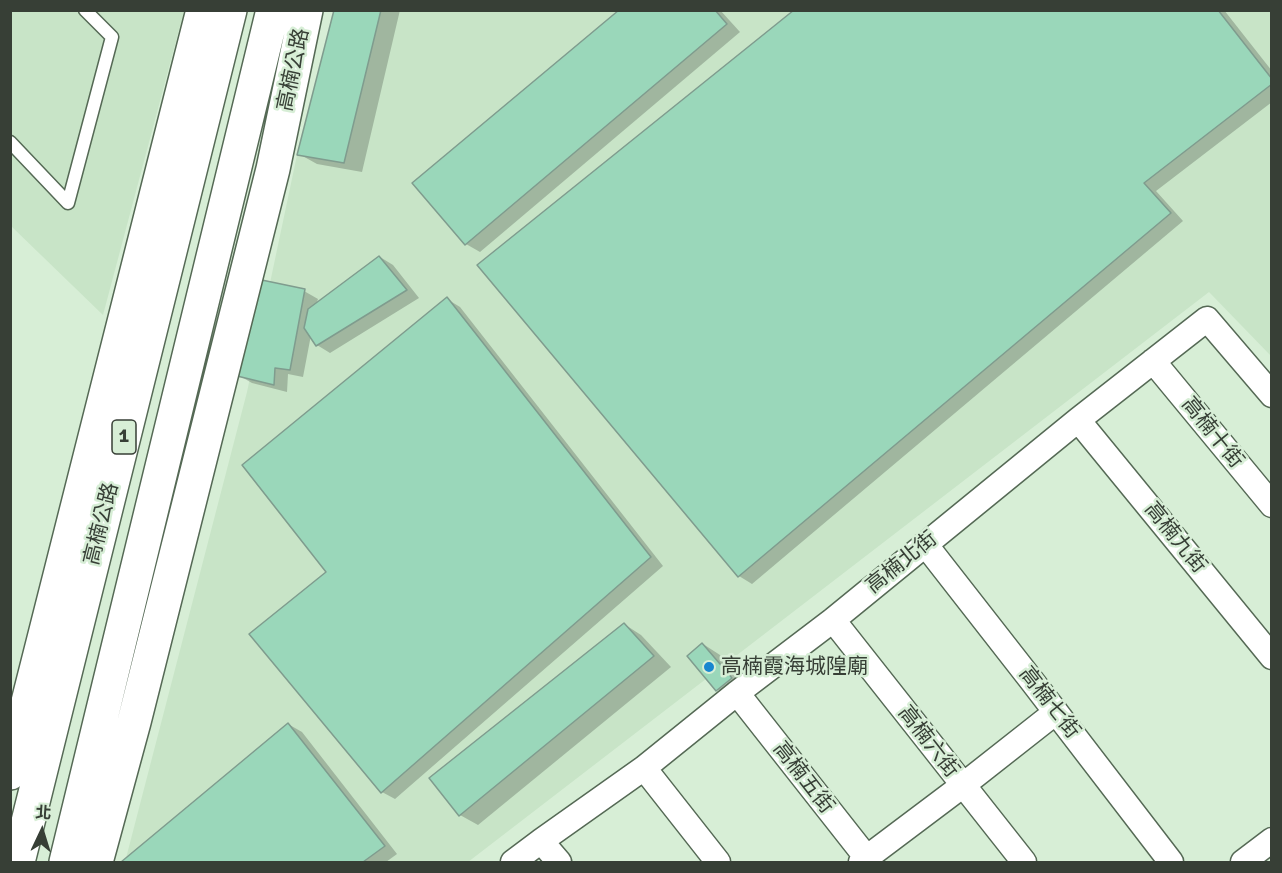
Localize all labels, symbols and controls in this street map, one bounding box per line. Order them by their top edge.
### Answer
street label: 高楠公路 [273,26,315,114]
street label: 高楠十街 [1176,392,1248,474]
road number: 1 [112,420,136,454]
street label: 高楠公路 [80,480,124,568]
street label: 高楠九街 [1139,497,1211,579]
street label: 高楠北街 [861,527,943,599]
place label: 高楠霞海城隍廟 [721,654,868,680]
marker: 高楠霞海城隍廟 [702,660,716,674]
street label: 高楠七街 [1013,662,1085,744]
street label: 高楠六街 [892,701,964,783]
street label: 高楠五街 [767,737,839,819]
north arrow [12,801,72,861]
text: 北 [35,803,52,824]

